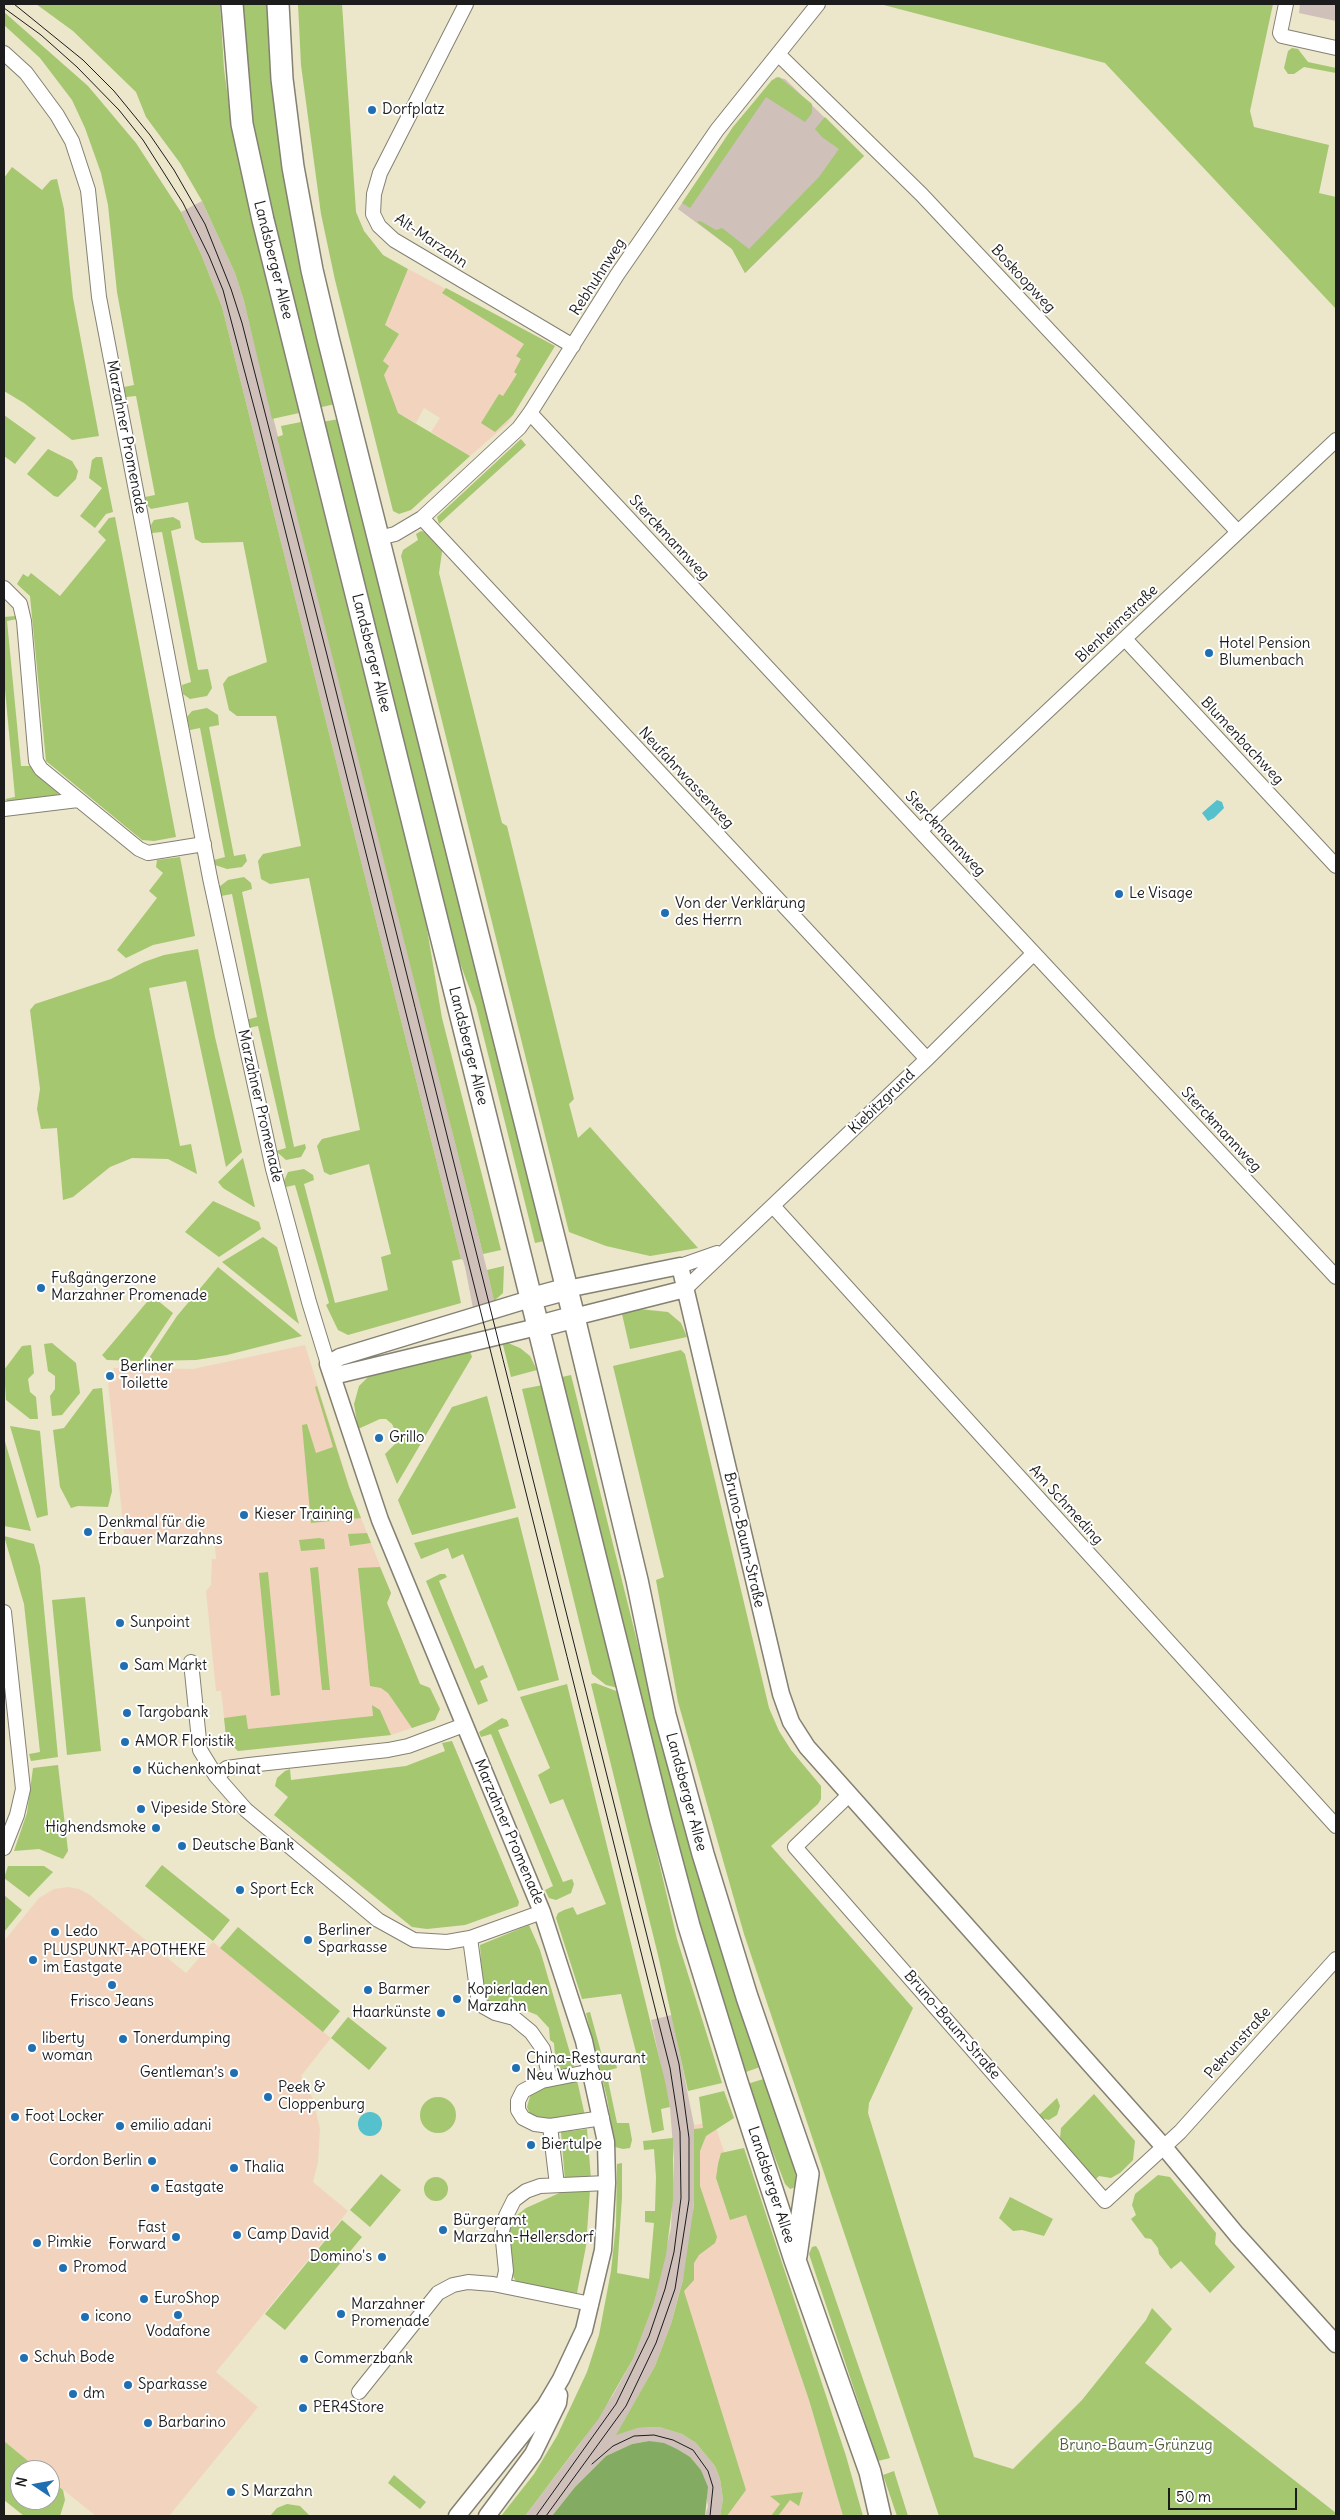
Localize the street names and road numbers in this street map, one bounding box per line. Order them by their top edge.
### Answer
street label: Landsberger Allee [250,199,296,321]
street label: Alt-Marzahn [391,210,471,272]
street label: Rebhuhnweg [566,235,630,319]
street label: Boskoopweg [987,241,1059,317]
street label: Marzahner Promenade [102,359,150,515]
street label: Sterckmannweg [625,492,713,584]
street label: Blenheimstraße [1072,581,1162,667]
street label: Landsberger Allee [348,592,394,714]
street label: Blumenbachweg [1197,694,1287,788]
street label: Neufahrwasserweg [635,724,737,832]
street label: Sterckmannweg [901,788,989,880]
street label: Landsberger Allee [445,985,491,1107]
street label: Marzahner Promenade [234,1028,286,1184]
street label: Kiebitzgrund [845,1066,919,1138]
street label: Sterckmannweg [1177,1084,1265,1176]
street label: Am Schmeding [1025,1461,1107,1549]
street label: Bruno-Baum-Straße [720,1471,768,1609]
street label: Landsberger Allee [662,1731,710,1853]
street label: Marzahner Promenade [470,1757,548,1907]
street label: Bruno-Baum-Straße [900,1967,1004,2083]
street label: Pekrunstraße [1201,2003,1275,2083]
street label: Landsberger Allee [744,2124,798,2246]

